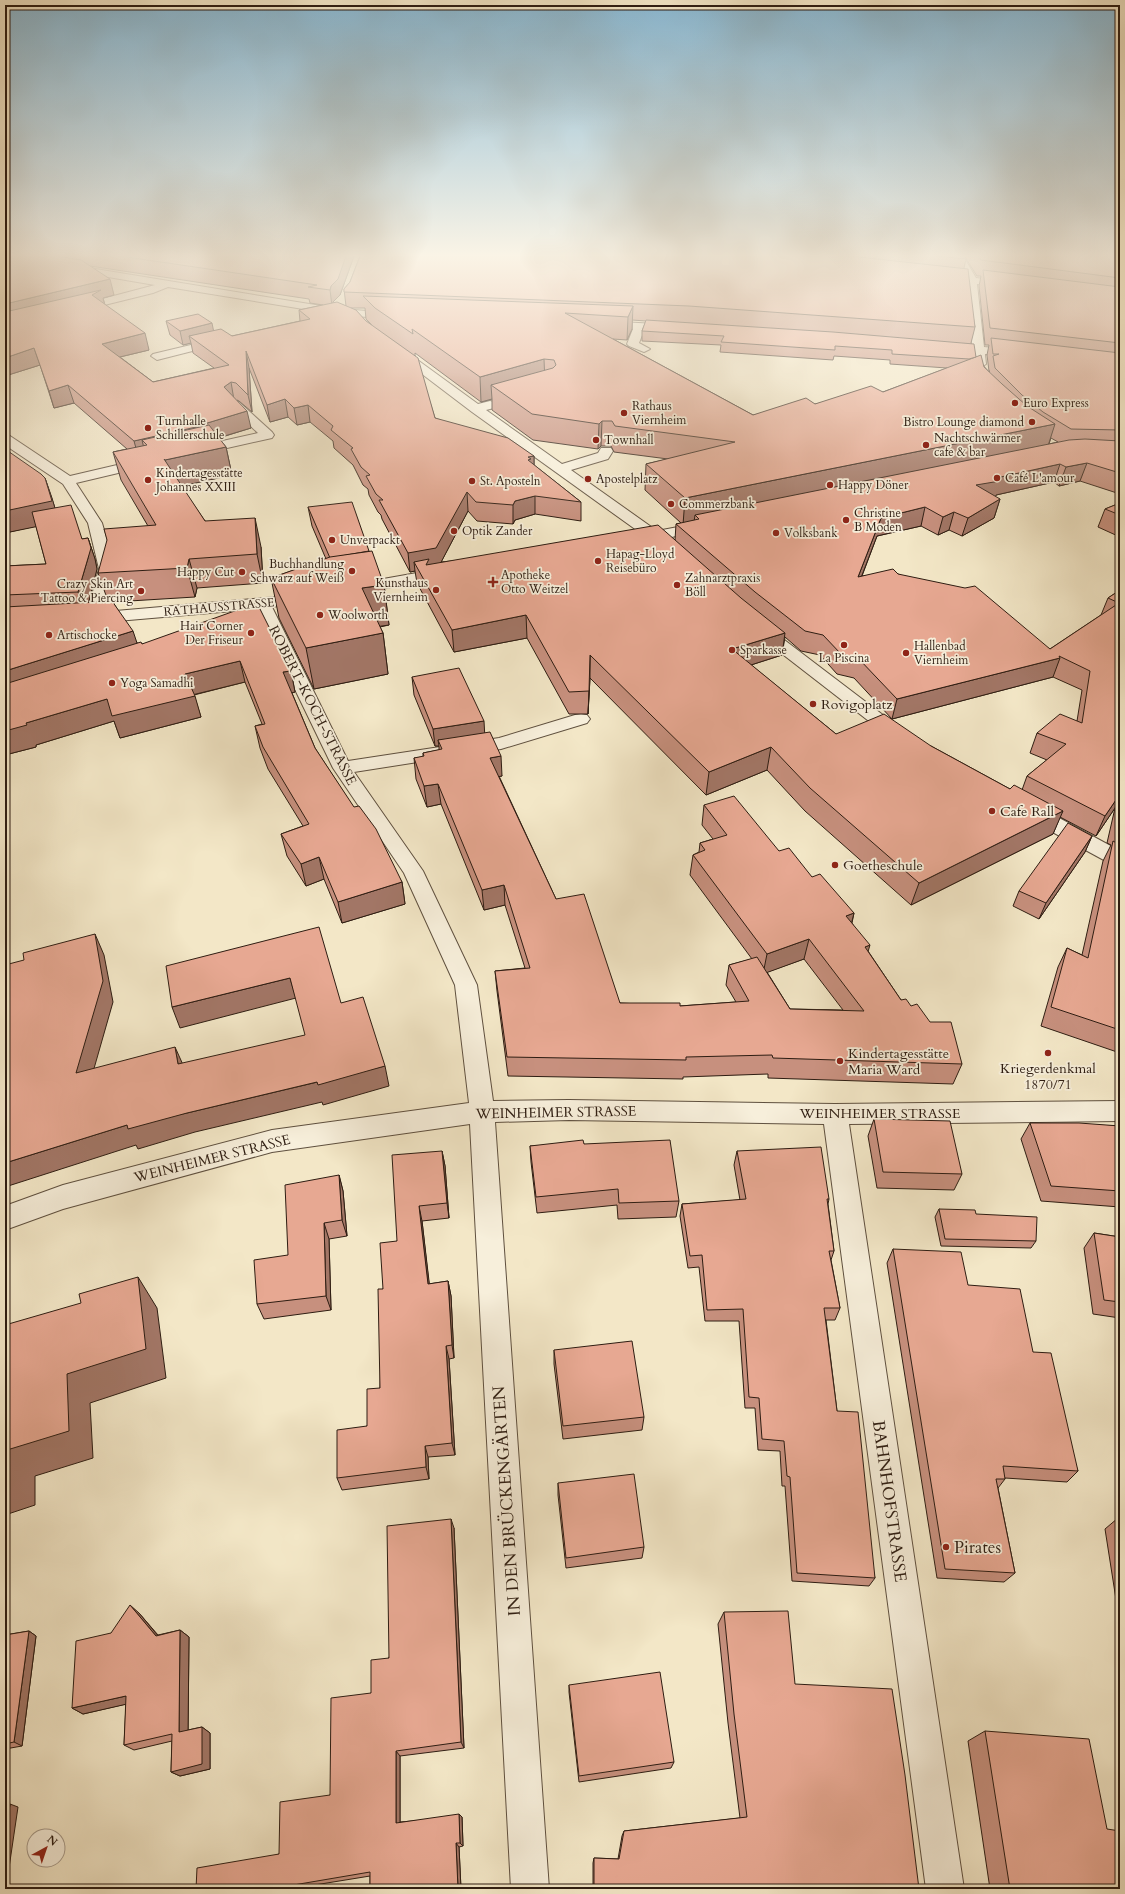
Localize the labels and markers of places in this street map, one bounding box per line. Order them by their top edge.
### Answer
place label: Euro Express [1023,395,1089,411]
place label: Rathaus Viernheim [632,398,687,428]
marker: Euro Express [1010,398,1020,408]
marker: Rathaus Viernheim [619,408,629,418]
place label: Turnhalle Schillerschule [156,413,225,443]
place label: Bistro Lounge diamond [903,414,1025,430]
marker: Bistro Lounge diamond [1027,417,1037,427]
marker: Turnhalle Schillerschule [143,423,153,433]
place label: Nachtschwärmer cafe & bar [934,430,1021,460]
place label: Townhall [604,432,654,448]
marker: Townhall [591,435,601,445]
marker: Nachtschwärmer cafe & bar [921,440,931,450]
place label: Kindertagesstätte Johannes XXIII [154,465,243,495]
place label: Café L'amour [1005,470,1075,486]
place label: Apostelplatz [596,471,658,487]
place label: St. Aposteln [480,473,541,489]
marker: Café L'amour [992,473,1002,483]
marker: Apostelplatz [583,474,593,484]
marker: Kindertagesstätte Johannes XXIII [143,475,153,485]
marker: St. Aposteln [467,476,477,486]
place label: Happy Döner [838,477,909,493]
marker: Happy Döner [825,480,835,490]
place label: Commerzbank [679,496,756,512]
marker: Commerzbank [666,499,676,509]
place label: Christine B Moden [854,505,902,535]
marker: Christine B Moden [841,515,851,525]
place label: Optik Zander [462,523,533,539]
place label: Volksbank [784,525,838,541]
marker: Optik Zander [449,526,459,536]
marker: Volksbank [771,528,781,538]
place label: Unverpackt [340,532,400,548]
marker: Unverpackt [327,535,337,545]
place label: Hapag-Lloyd Reisebüro [606,546,675,576]
place label: Buchhandlung Schwarz auf Weiß [250,556,344,586]
marker: Hapag-Lloyd Reisebüro [593,556,603,566]
place label: Happy Cut [177,564,234,580]
marker: Buchhandlung Schwarz auf Weiß [347,566,357,576]
marker: Happy Cut [237,567,247,577]
place label: Apotheke Otto Weitzel [501,567,568,597]
place label: Zahnarztpraxis Böll [685,570,760,600]
place label: Kunsthaus Viernheim [374,575,429,605]
place label: Crazy Skin Art Tattoo & Piercing [40,576,133,606]
marker: Apotheke Otto Weitzel [488,577,498,587]
marker: Zahnarztpraxis Böll [672,580,682,590]
marker: Kunsthaus Viernheim [431,585,441,595]
marker: Crazy Skin Art Tattoo & Piercing [136,586,146,596]
place label: Woolworth [327,607,389,623]
marker: Woolworth [315,610,325,620]
place label: Hair Corner Der Friseur [180,618,244,648]
place label: Artischocke [57,627,117,643]
marker: Hair Corner Der Friseur [246,628,256,638]
marker: Artischocke [44,630,54,640]
place label: Hallenbad Viernheim [914,638,969,668]
marker: La Piscina [839,640,849,650]
place label: Sparkasse [740,642,787,658]
marker: Sparkasse [727,645,737,655]
marker: Hallenbad Viernheim [901,648,911,658]
place label: La Piscina [818,650,870,666]
place label: Yoga Samadhi [120,675,194,691]
marker: Yoga Samadhi [107,678,117,688]
place label: Rovigoplatz [821,695,893,714]
marker: Rovigoplatz [808,699,818,709]
place label: Cafe Rall [1000,802,1054,821]
marker: Cafe Rall [987,806,997,816]
place label: Goetheschule [843,856,923,875]
marker: Goetheschule [830,860,840,870]
place label: Kindertagesstätte Maria Ward [848,1044,949,1079]
marker: Kriegerdenkmal 1870/71 [1043,1048,1053,1058]
marker: Kindertagesstätte Maria Ward [835,1056,845,1066]
place label: Kriegerdenkmal 1870/71 [1000,1059,1096,1094]
place label: Pirates [954,1536,1001,1559]
marker: Pirates [941,1542,951,1552]

